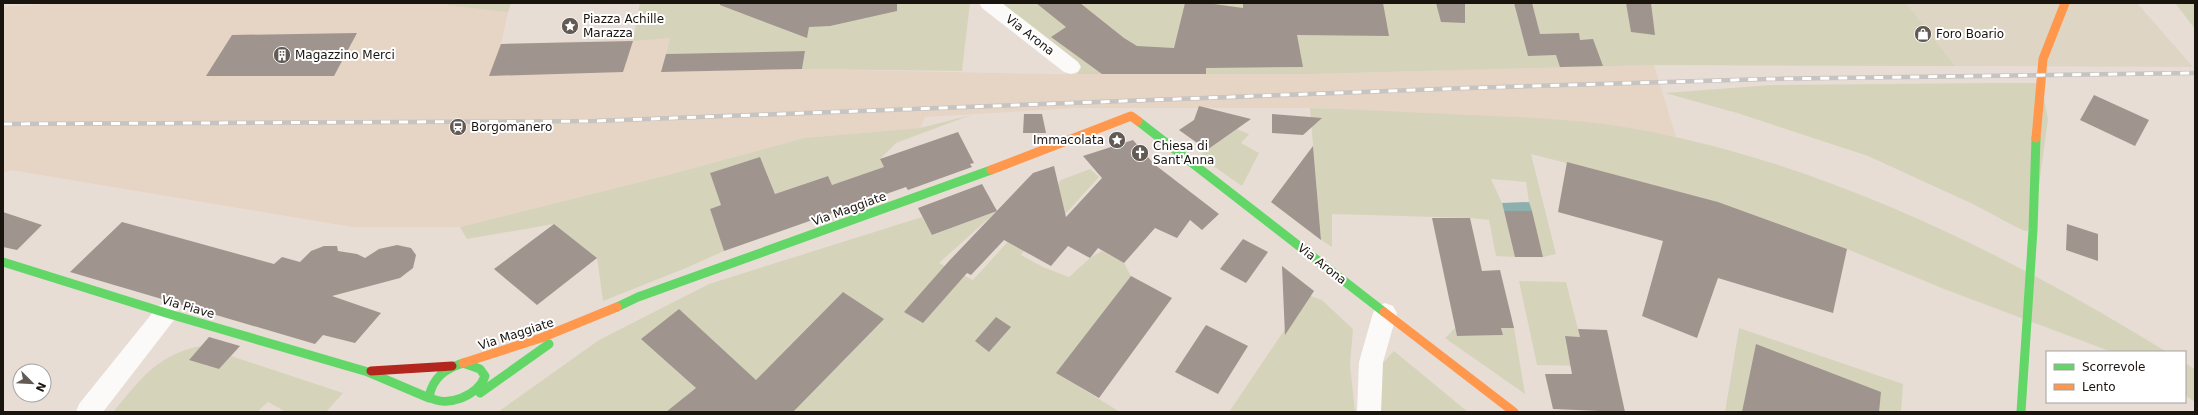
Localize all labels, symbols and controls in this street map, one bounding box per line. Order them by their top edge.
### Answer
place label: Piazza Achille Marazza [583,12,664,40]
street label: Via Arona [1003,12,1057,58]
place icon: Piazza Achille Marazza [560,16,580,36]
shop icon: Foro Boario [1913,24,1933,44]
place label: Foro Boario [1936,27,2004,41]
building icon: Magazzino Merci [272,45,292,65]
place label: Magazzino Merci [295,48,395,62]
station icon: Borgomanero [448,117,468,137]
place label: Borgomanero [471,120,552,134]
place icon: Immacolata [1107,130,1127,150]
place label: Immacolata [1033,133,1104,147]
place label: Chiesa di Sant'Anna [1153,139,1214,167]
church icon: Chiesa di Sant'Anna [1130,143,1150,163]
street label: Via Maggiate [810,189,888,229]
street label: Via Arona [1295,241,1349,287]
street label: Via Piave [160,293,216,321]
street label: Via Maggiate [477,315,555,353]
legend [2046,351,2186,403]
text: Scorrevole [2082,360,2146,374]
north arrow [12,363,52,403]
text: N [33,380,48,394]
text: Lento [2082,380,2116,394]

